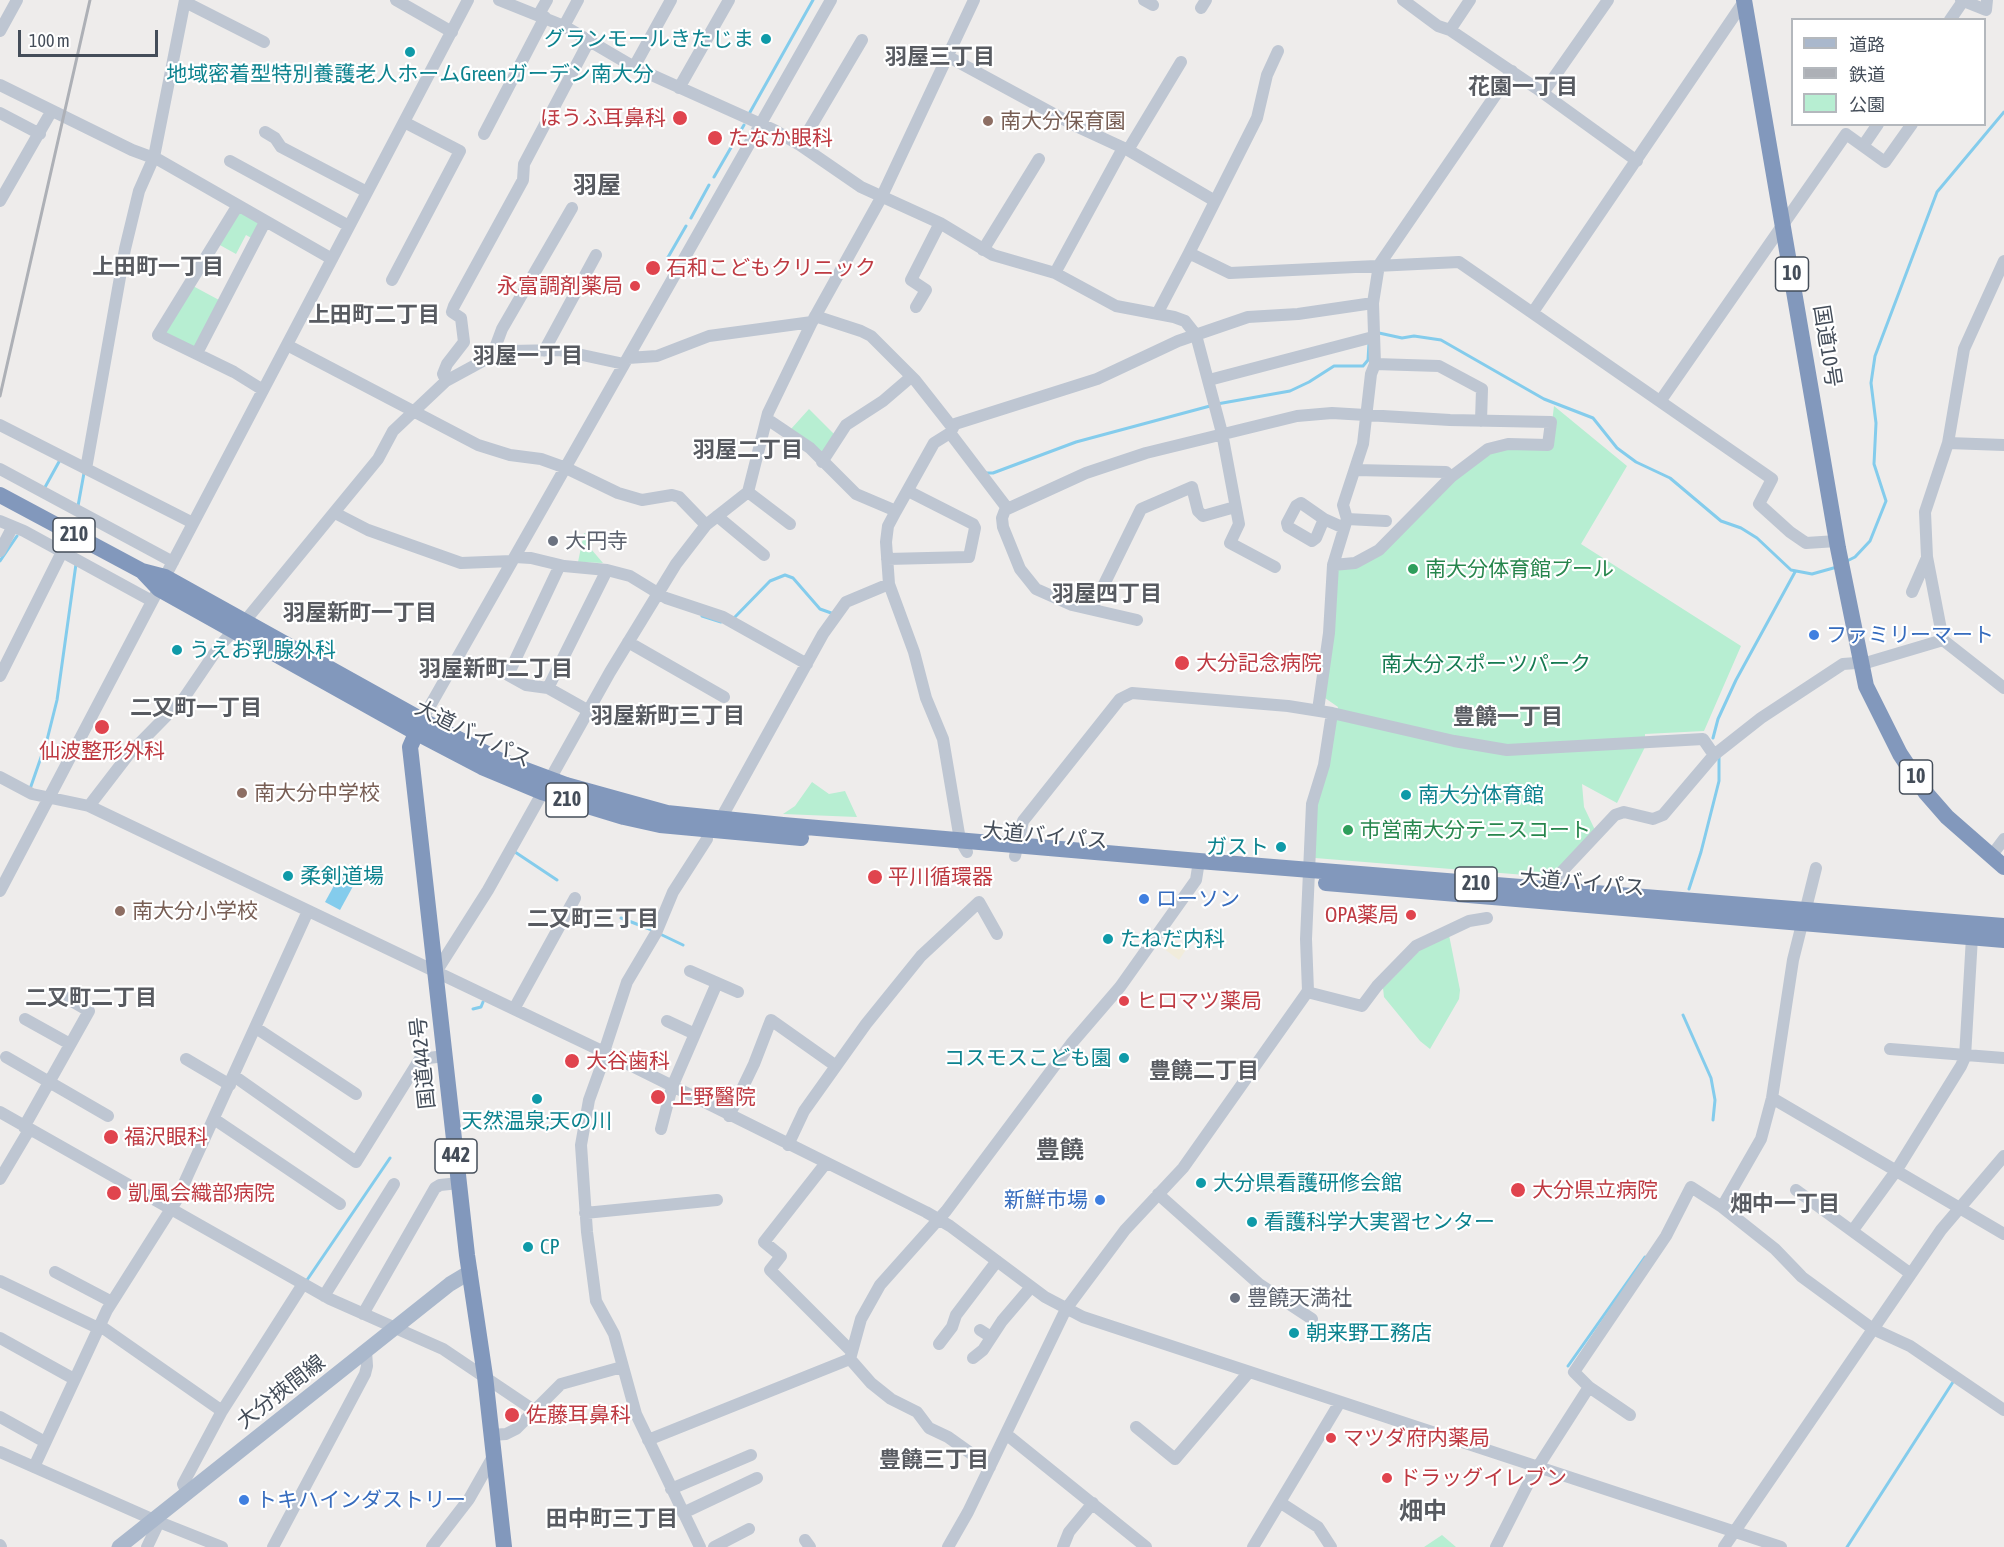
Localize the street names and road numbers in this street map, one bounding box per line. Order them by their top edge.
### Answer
road number: 10 [1776,257,1808,291]
street label: 国道10号 [1808,303,1846,389]
road number: 210 [53,518,95,552]
street label: 大道バイパス [411,695,535,773]
road number: 10 [1900,760,1932,794]
road number: 210 [546,783,588,817]
street label: 大道バイパス [981,818,1109,854]
street label: 大道バイパス [1518,865,1646,901]
road number: 210 [1455,867,1497,901]
street label: 国道442号 [406,1016,440,1110]
road number: 442 [435,1139,477,1173]
street label: 大分挾間線 [232,1350,330,1434]

